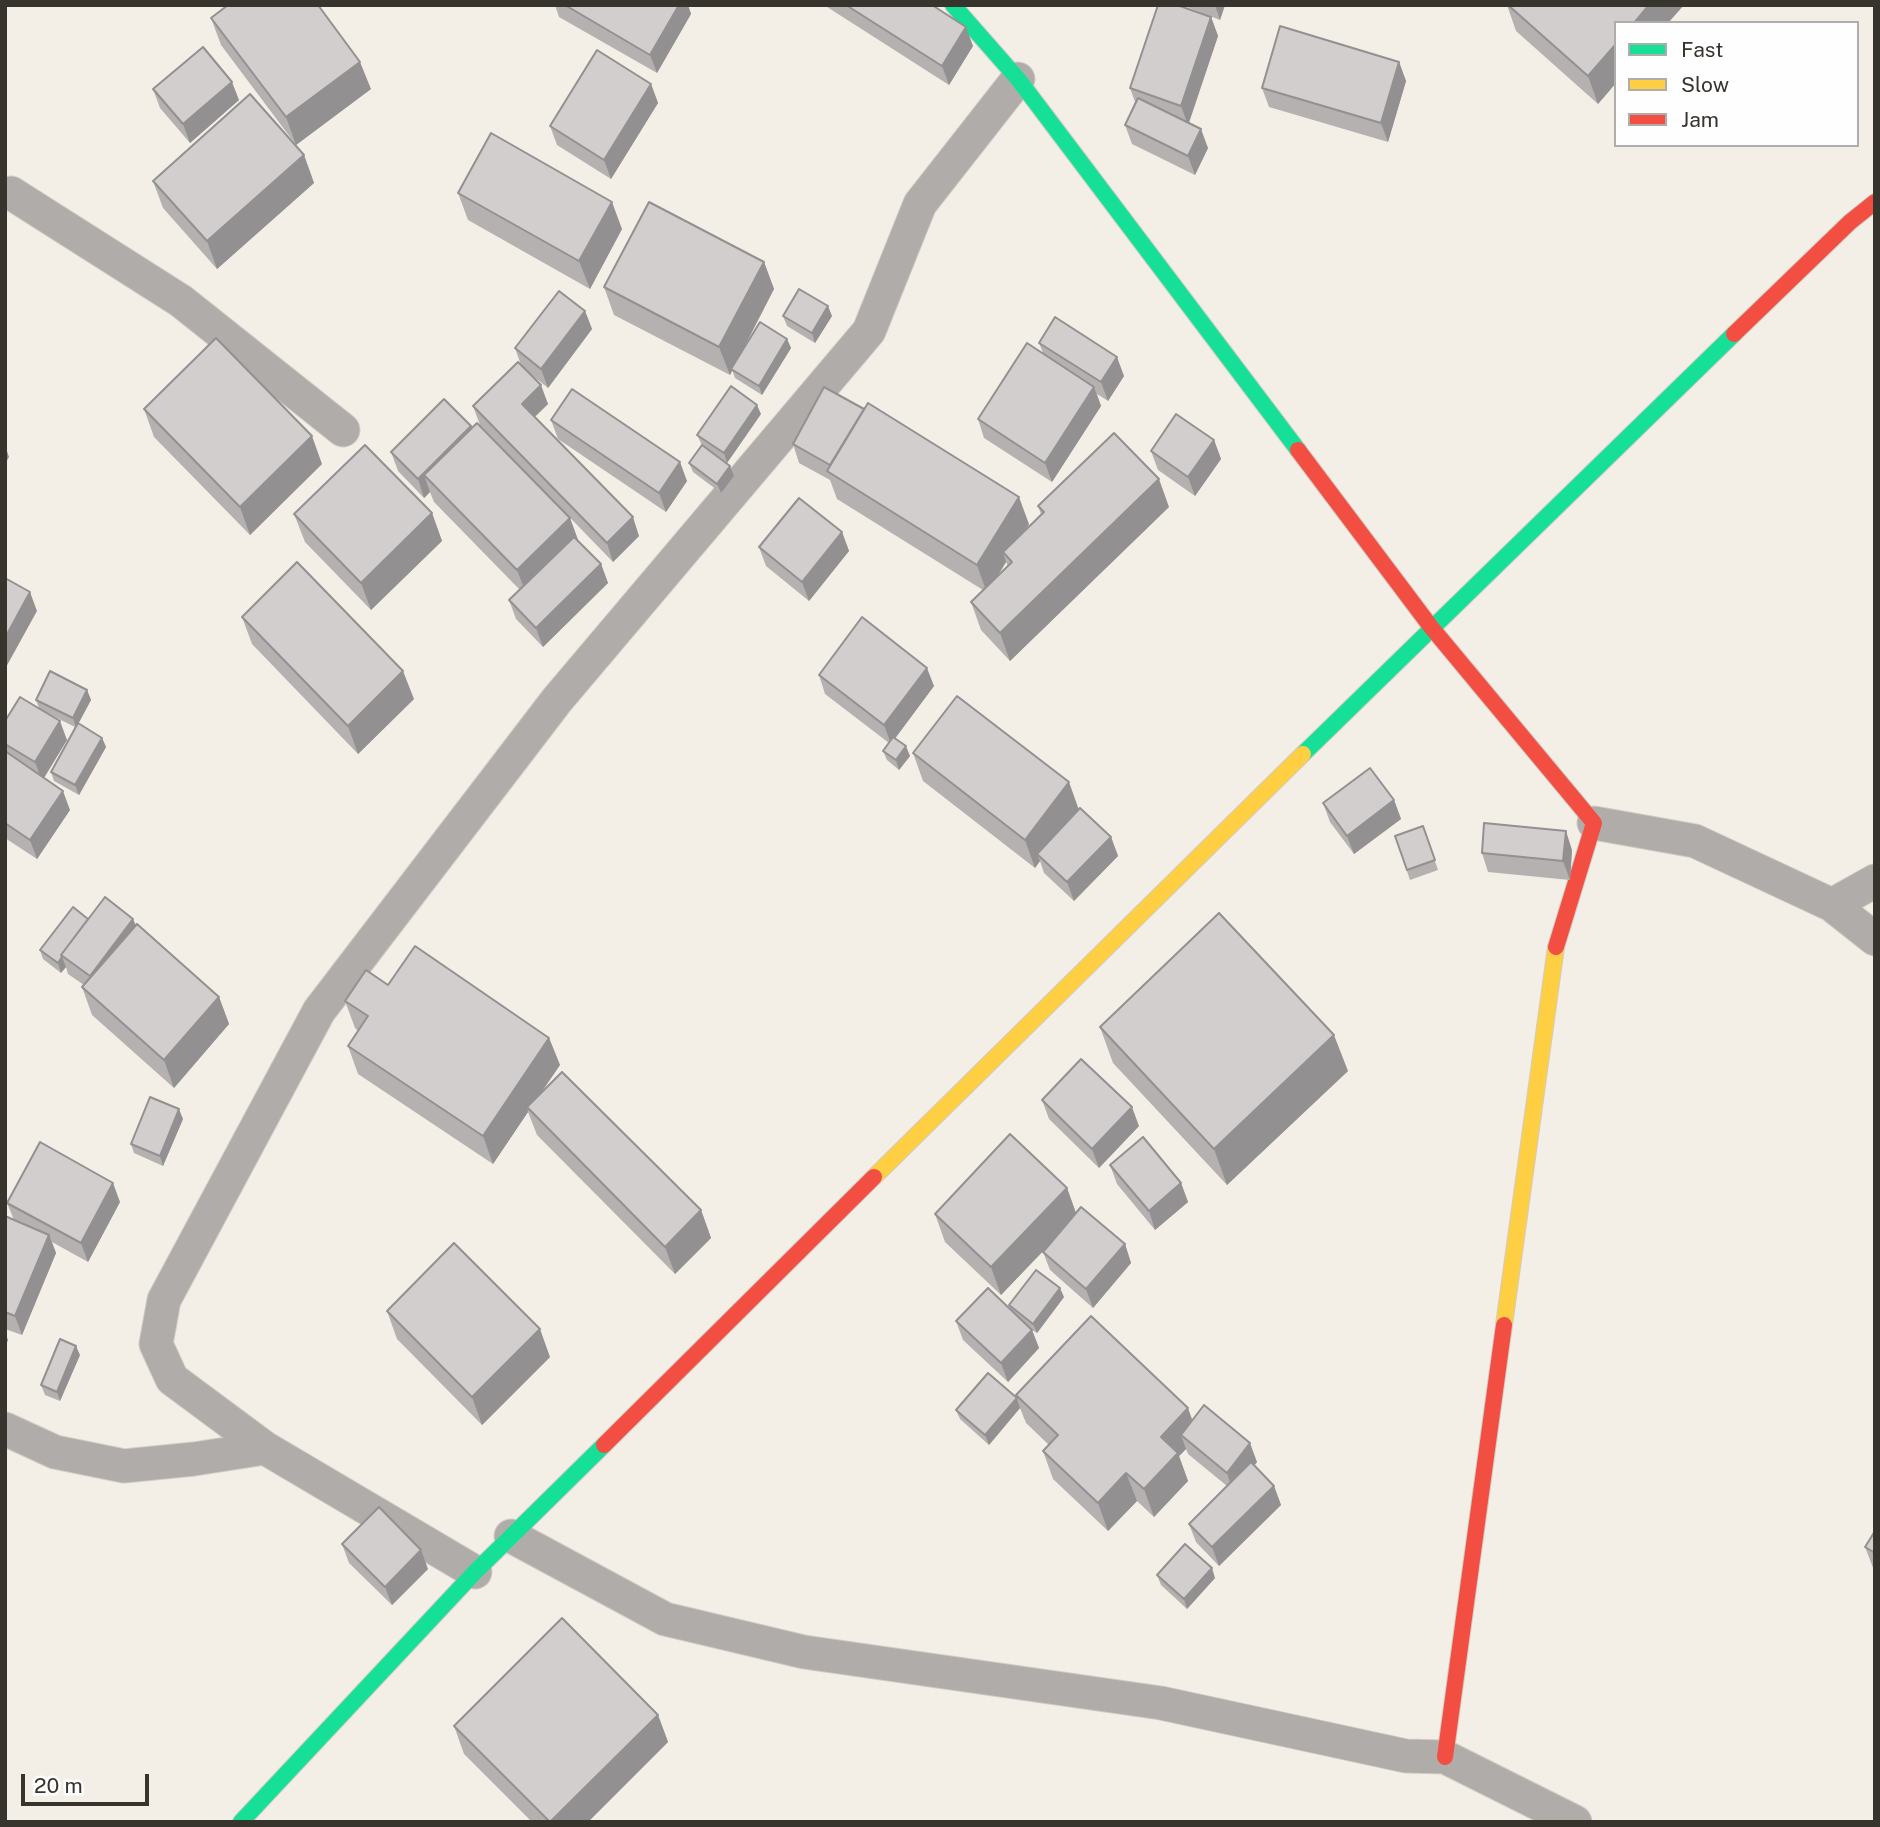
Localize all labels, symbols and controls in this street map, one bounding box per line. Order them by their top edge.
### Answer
legend [1614,21,1859,147]
text: Fast [1681,37,1723,62]
text: Slow [1681,72,1729,97]
text: Jam [1681,107,1719,132]
scale bar [24,1760,152,1804]
text: 20 m [34,1773,83,1798]

